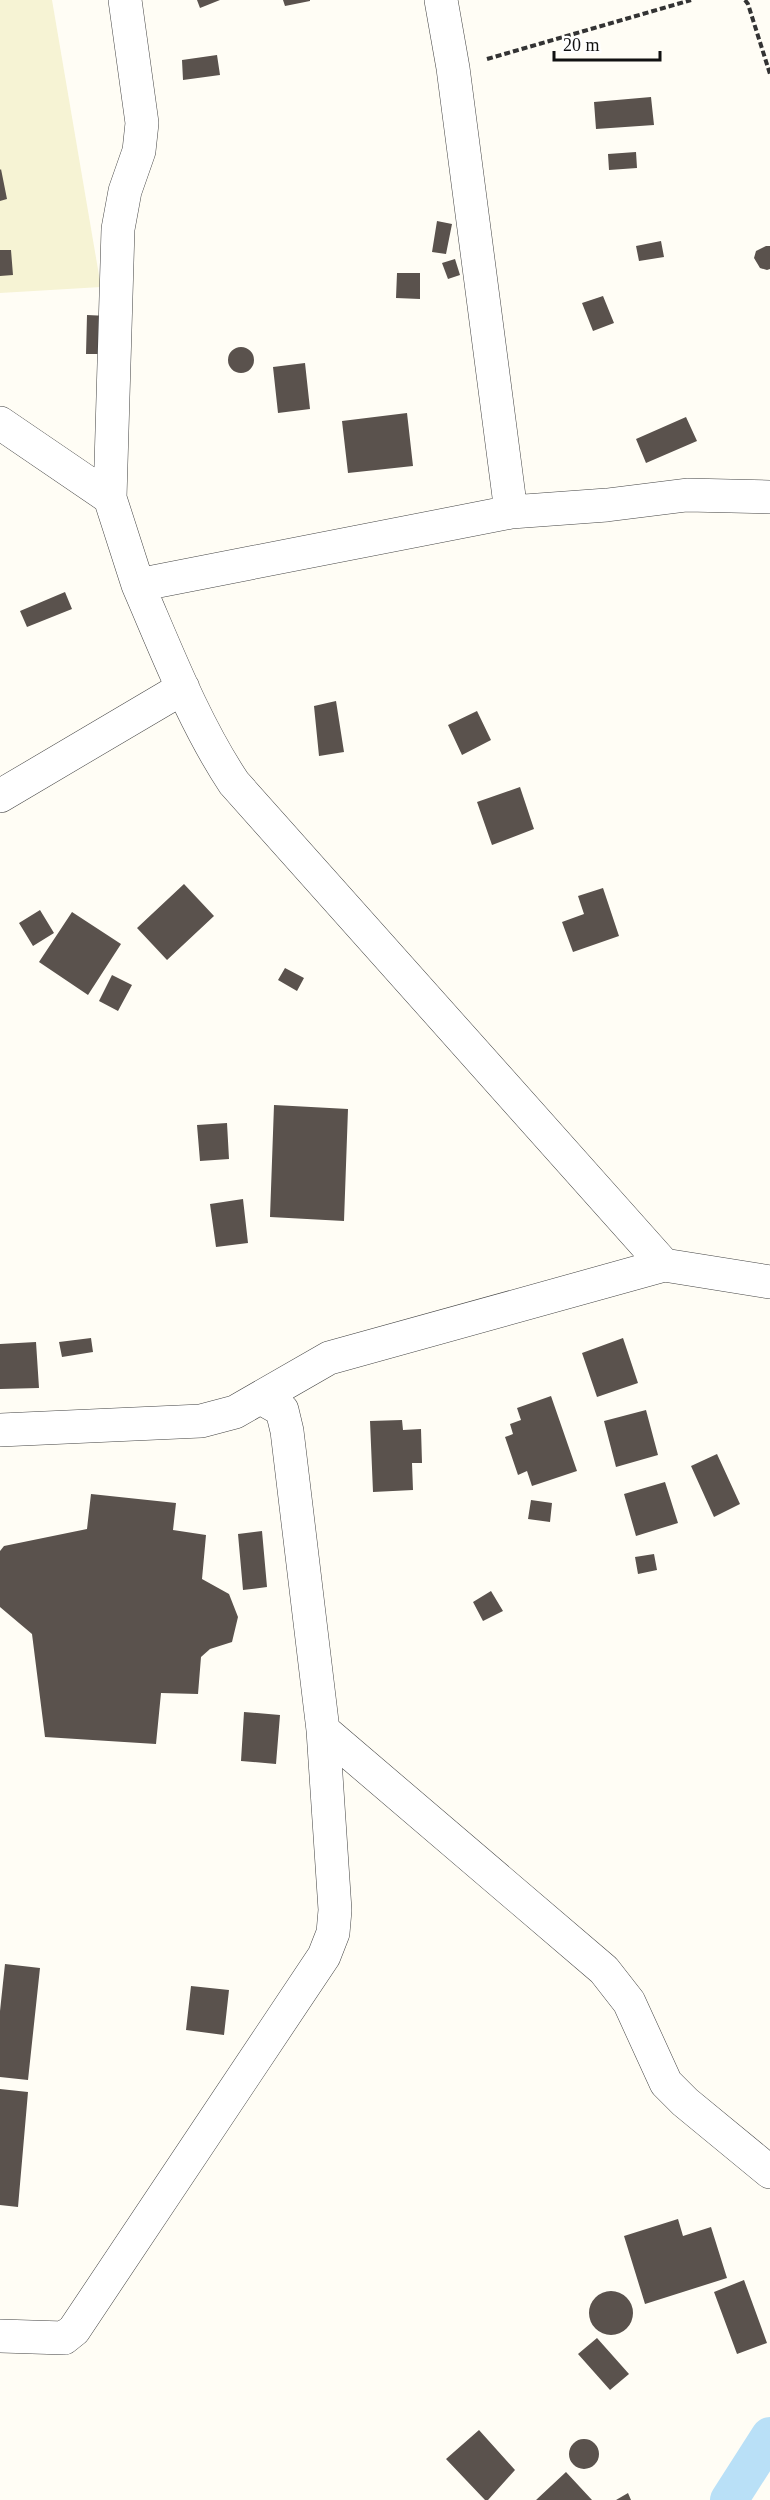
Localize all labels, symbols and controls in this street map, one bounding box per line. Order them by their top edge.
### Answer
scale bar [554,24,660,62]
text: 20 m [563,35,600,55]

